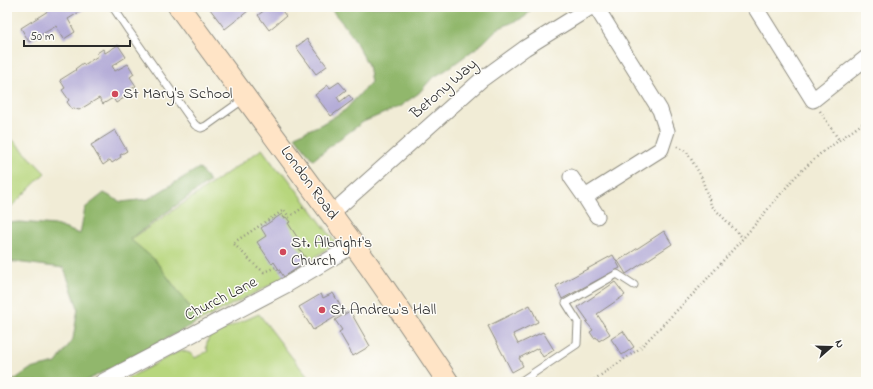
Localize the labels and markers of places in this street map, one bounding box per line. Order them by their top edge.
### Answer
place label: St Mary's School [123,82,233,106]
marker: St Mary's School [110,89,120,99]
place label: St. Albright's Church [291,231,372,273]
marker: St. Albright's Church [278,247,288,257]
place label: St Andrew's Hall [330,298,436,322]
marker: St Andrew's Hall [317,305,327,315]

